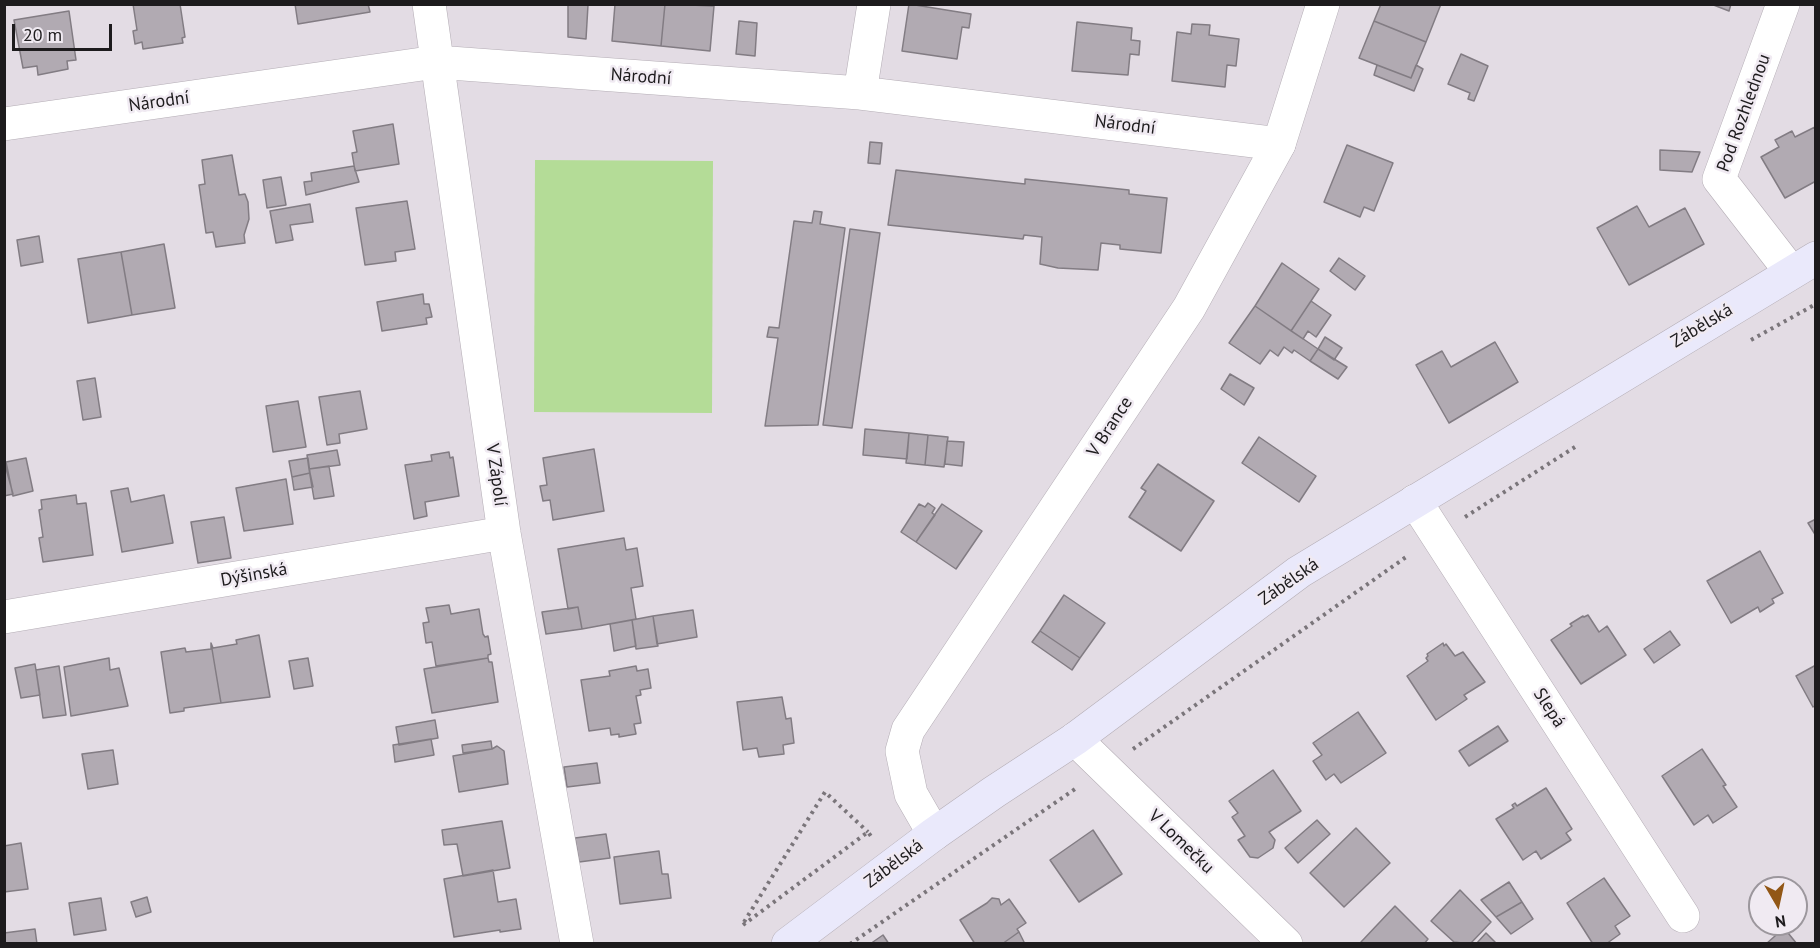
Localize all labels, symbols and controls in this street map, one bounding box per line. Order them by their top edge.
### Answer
scale bar [15,12,116,50]
text: 20 m [23,23,62,46]
street label: Pod Rozhlednou [1713,51,1775,175]
street label: Národní [610,64,672,90]
street label: Národní [127,87,191,117]
street label: Národní [1093,111,1157,139]
street label: Zábělská [1667,299,1737,353]
street label: V Brance [1083,393,1137,461]
street label: V Zápolí [481,442,511,508]
street label: Zábělská [1255,554,1323,610]
street label: Dýšinská [219,559,289,591]
street label: Slepá [1528,684,1570,732]
street label: V Lomečku [1144,805,1218,879]
street label: Zábělská [860,835,928,893]
north arrow [1748,876,1808,936]
text: N [1774,911,1787,933]

